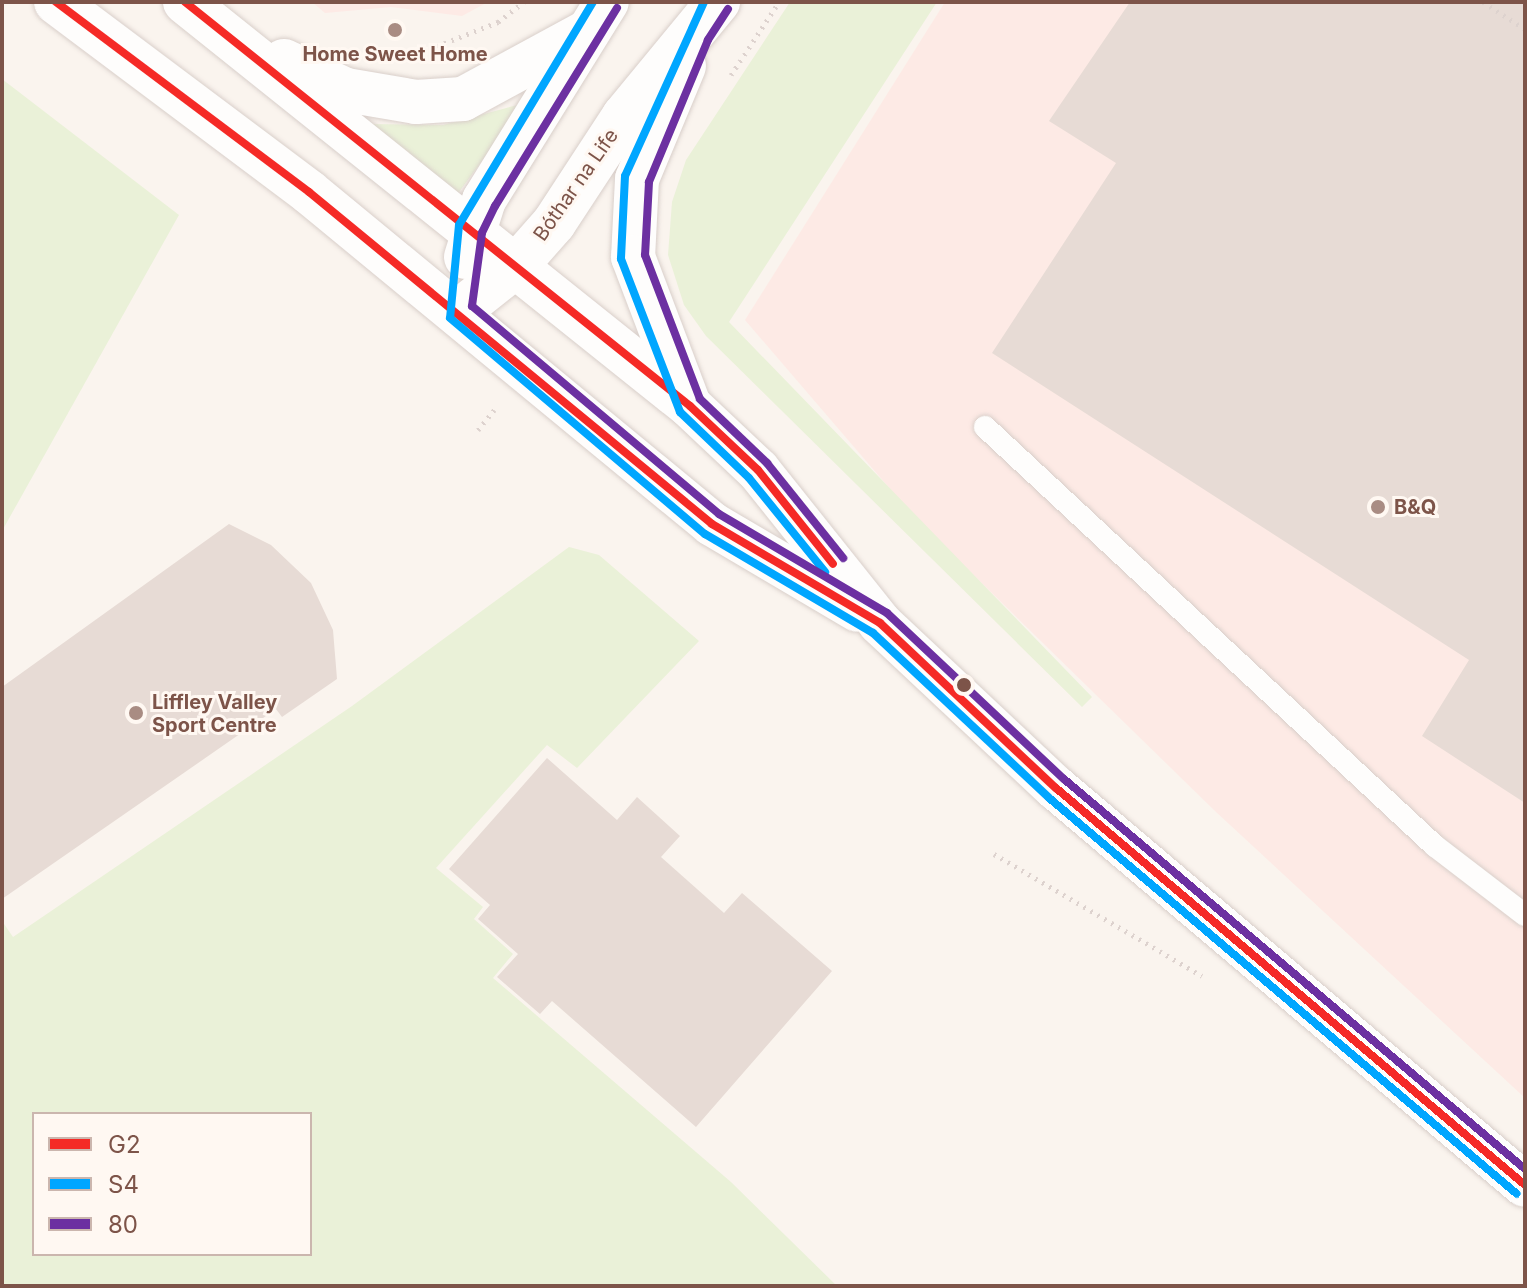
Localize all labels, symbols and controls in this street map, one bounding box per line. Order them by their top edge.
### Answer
marker: Home Sweet Home [386,21,404,39]
place label: Home Sweet Home [302,42,488,66]
street label: Bóthar na Life [529,124,623,246]
place label: B&Q [1394,495,1436,519]
marker: B&Q [1369,498,1387,516]
unlabelled marker [956,677,972,693]
place label: Liffley Valley Sport Centre [152,690,277,737]
marker: Liffley Valley Sport Centre [127,704,145,722]
legend [32,1112,312,1256]
text: G2 [108,1130,141,1159]
text: S4 [108,1170,139,1199]
text: 80 [108,1210,138,1239]

